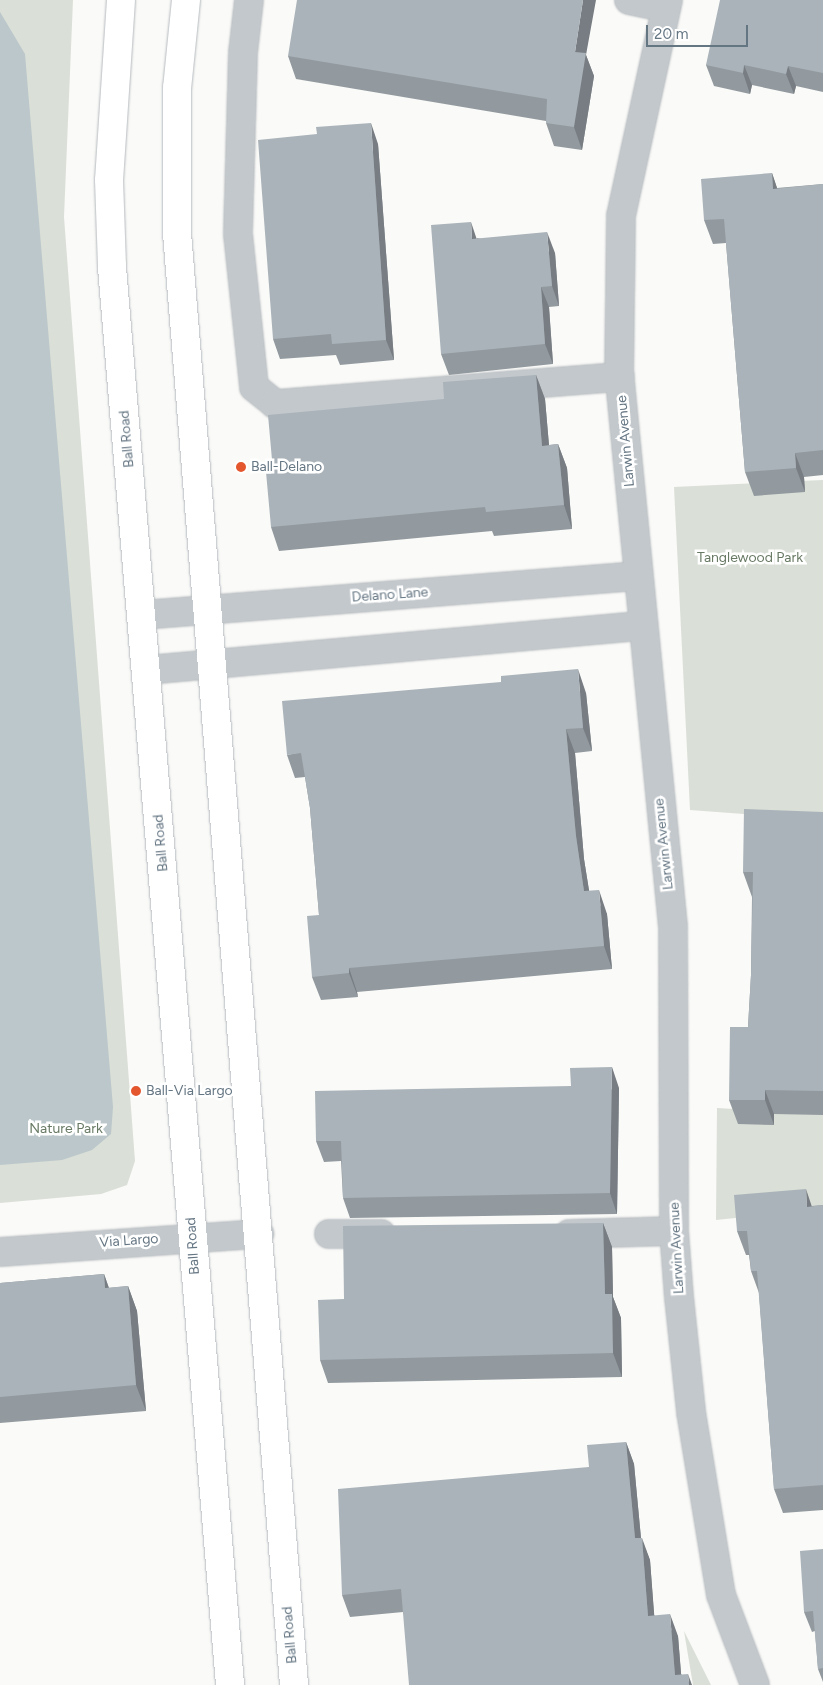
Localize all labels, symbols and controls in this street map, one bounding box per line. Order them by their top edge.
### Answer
scale bar [648,15,750,47]
text: 20 m [654,25,688,43]
street label: Larwin Avenue [614,394,638,488]
street label: Ball Road [116,410,138,468]
place label: Ball-Delano [251,459,322,475]
marker: Ball-Delano [235,461,247,473]
park label: Tanglewood Park [697,550,803,566]
street label: Delano Lane [351,584,429,606]
street label: Larwin Avenue [651,797,677,891]
street label: Ball Road [150,814,172,872]
place label: Ball-Via Largo [146,1083,233,1099]
marker: Ball-Via Largo [130,1085,142,1097]
park label: Nature Park [29,1121,103,1137]
street label: Larwin Avenue [666,1202,688,1294]
street label: Ball Road [183,1217,203,1275]
street label: Via Largo [99,1231,159,1251]
street label: Ball Road [279,1606,301,1664]

